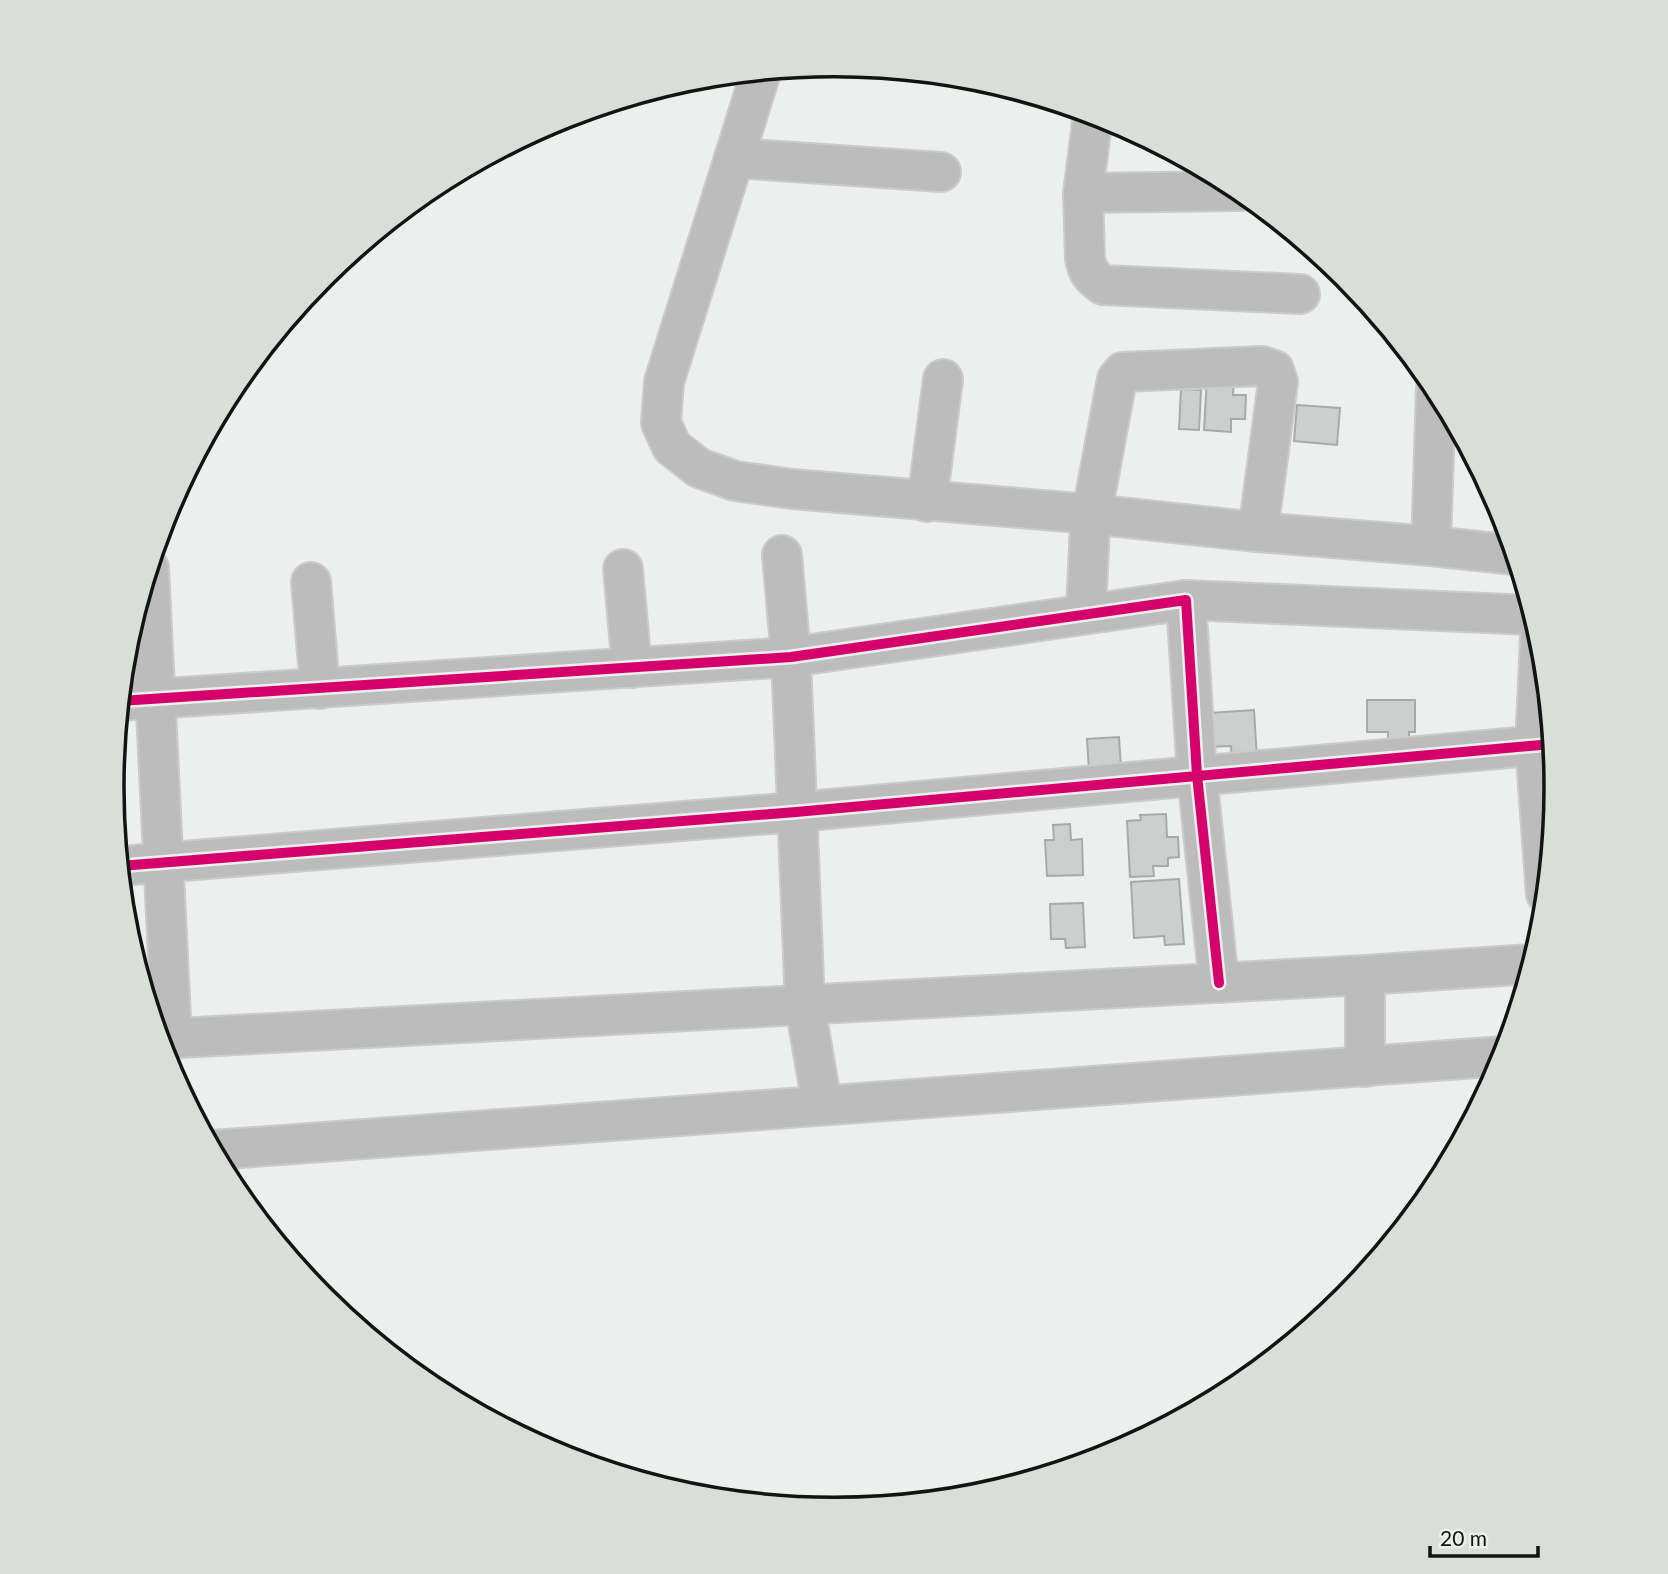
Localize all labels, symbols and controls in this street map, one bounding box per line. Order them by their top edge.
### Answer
scale bar [1430,1514,1538,1558]
text: 20 m [1440,1525,1487,1550]

